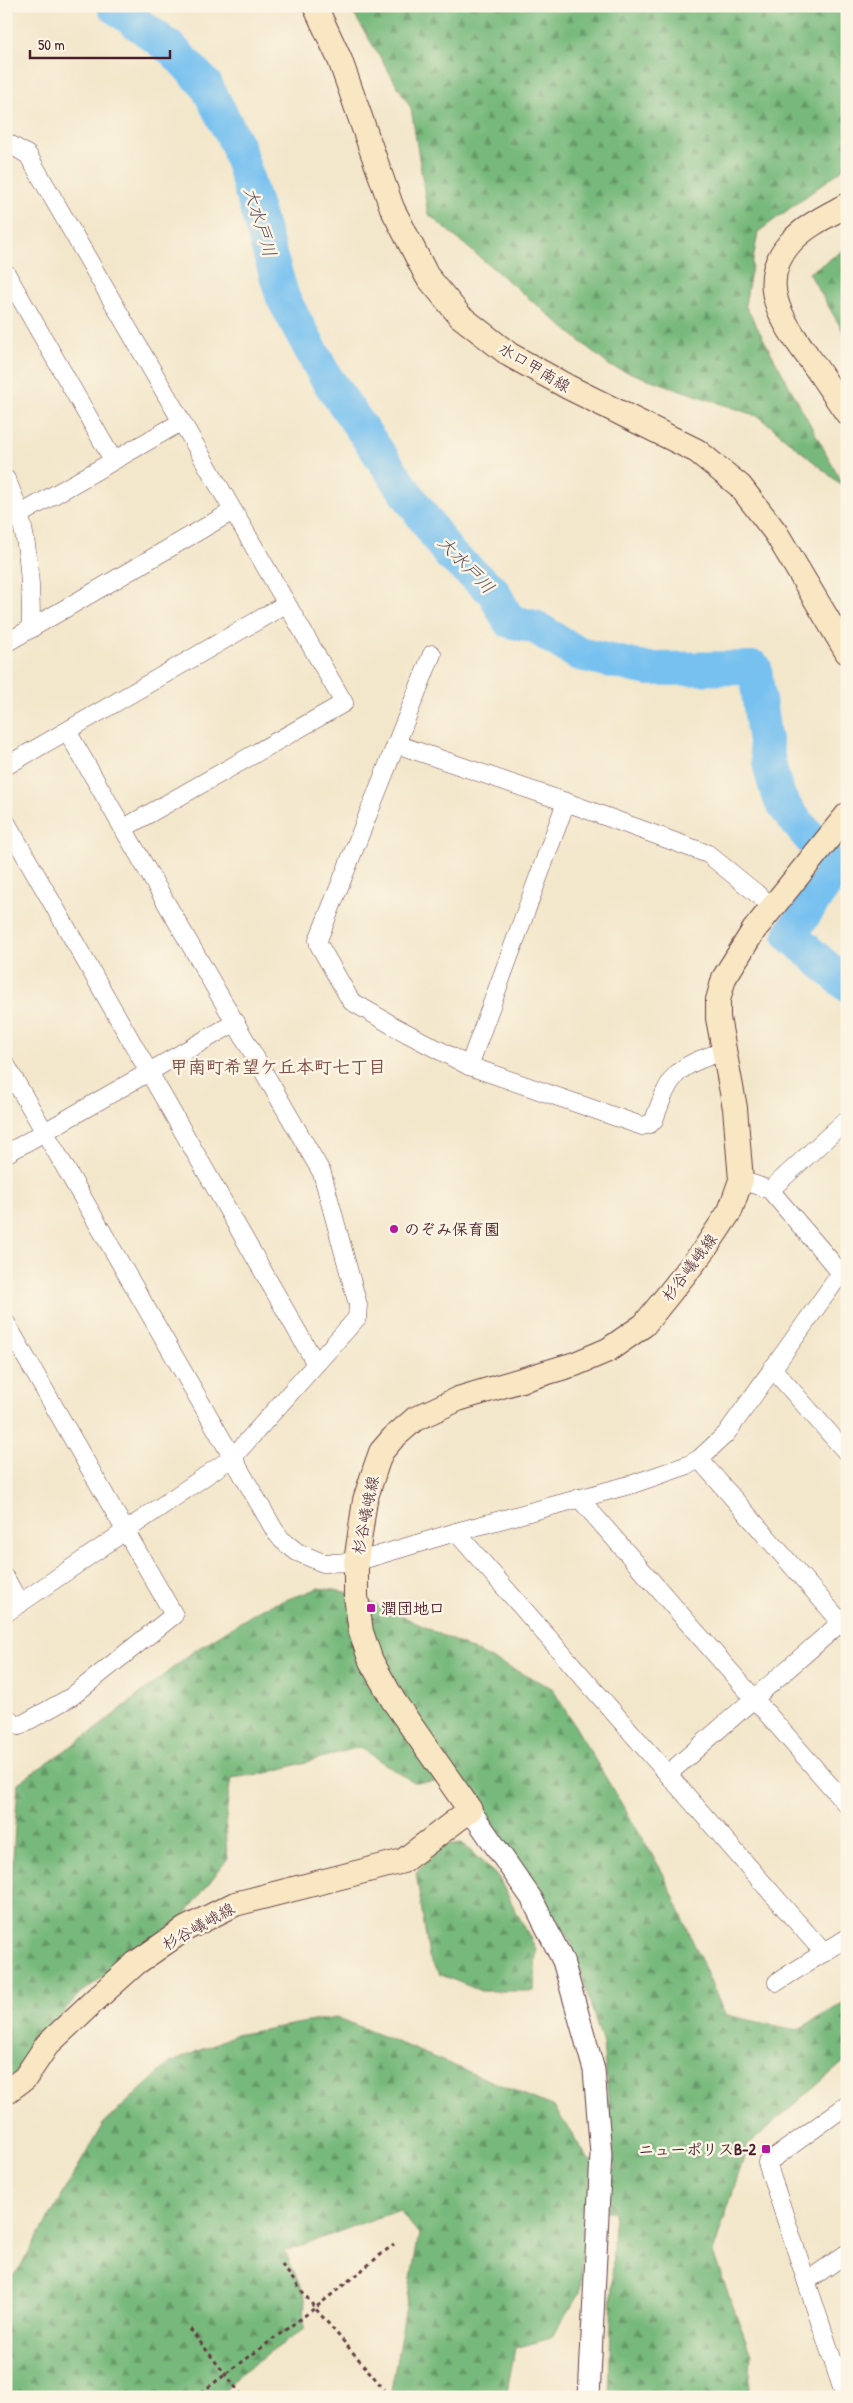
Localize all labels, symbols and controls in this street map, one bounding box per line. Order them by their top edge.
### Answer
scale bar [30,28,170,60]
text: 50 m [38,34,65,55]
water label: 大水戸川 [238,184,283,260]
street label: 水口甲南線 [495,337,575,397]
water label: 大水戸川 [432,530,500,599]
district label: 甲南町希望ケ丘本町七丁目 [170,1054,386,1079]
place label: のぞみ保育園 [404,1218,500,1240]
marker: のぞみ保育園 [388,1223,400,1235]
street label: 杉谷嶬峨線 [656,1228,722,1306]
street label: 杉谷嶬峨線 [347,1474,383,1556]
place label: 潤団地口 [381,1597,445,1619]
marker: 潤団地口 [365,1602,377,1614]
street label: 杉谷嶬峨線 [158,1897,238,1955]
place label: ニューポリスB-2 [638,2138,757,2160]
marker: ニューポリスB-2 [760,2143,772,2155]

